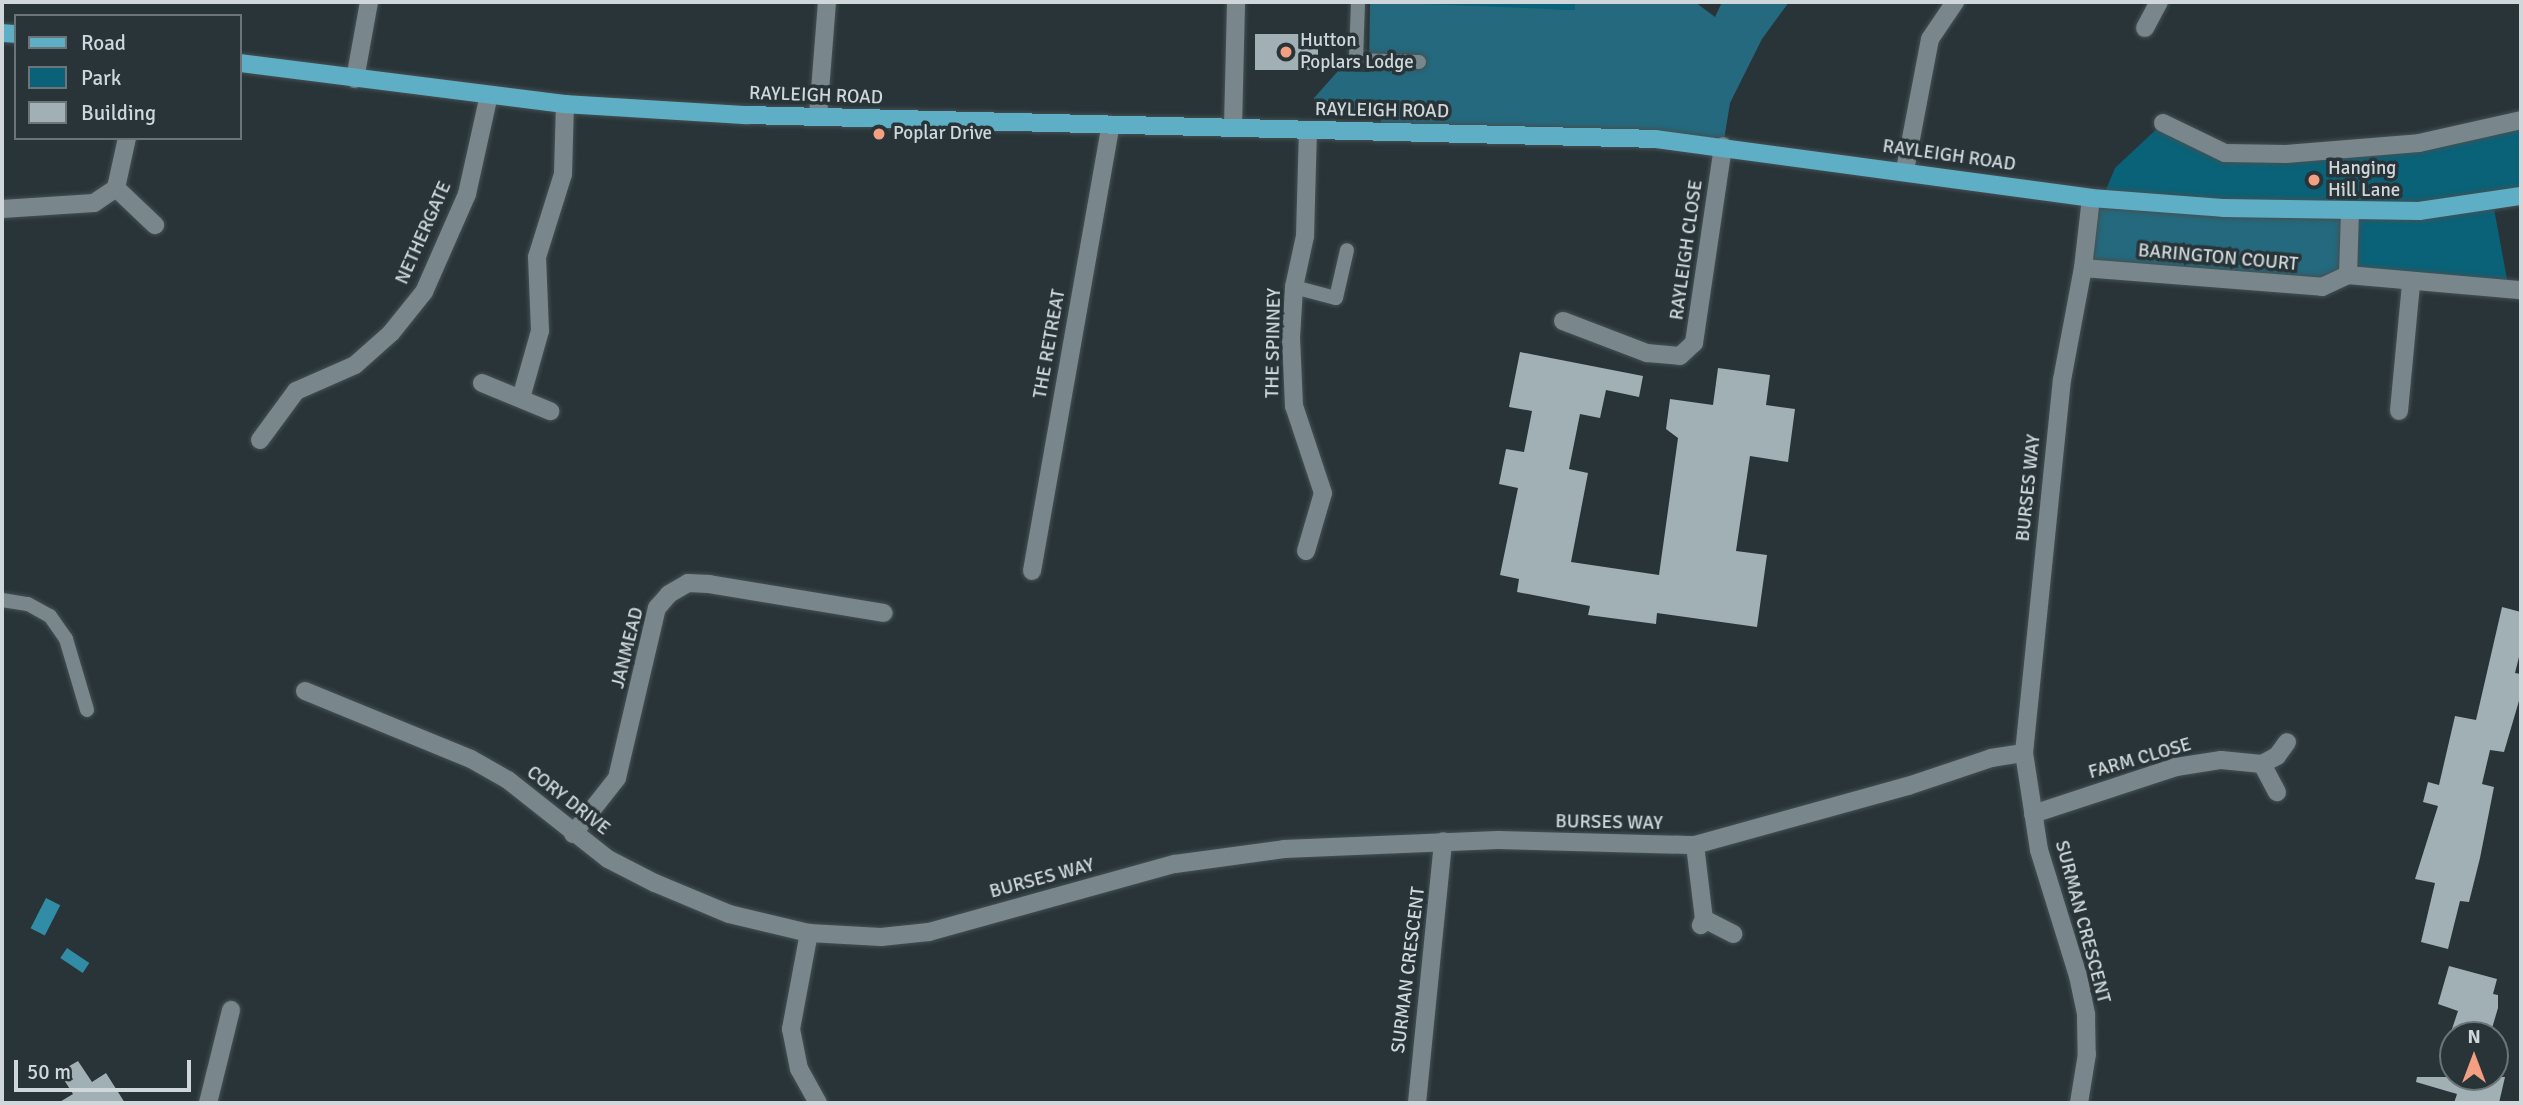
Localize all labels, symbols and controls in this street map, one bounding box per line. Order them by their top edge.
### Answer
legend [14,14,242,140]
text: Road [81,30,126,56]
place label: Hutton Poplars Lodge [1300,30,1414,74]
marker: Hutton Poplars Lodge [1278,44,1294,60]
text: Park [81,65,121,91]
street label: RAYLEIGH ROAD [749,82,883,110]
street label: RAYLEIGH ROAD [1315,98,1449,124]
text: Building [81,100,156,126]
place label: Poplar Drive [893,123,992,145]
marker: Poplar Drive [871,126,887,142]
street label: RAYLEIGH ROAD [1881,135,2017,177]
place label: Hanging Hill Lane [2328,158,2400,202]
marker: Hanging Hill Lane [2306,172,2322,188]
street label: NETHERGATE [391,178,457,288]
street label: RAYLEIGH CLOSE [1666,178,1708,322]
street label: BARINGTON COURT [2137,240,2299,276]
street label: THE RETREAT [1029,288,1071,400]
street label: THE SPINNEY [1262,288,1286,398]
street label: BURSES WAY [2012,433,2046,543]
street label: JANMEAD [607,605,649,691]
street label: FARM CLOSE [2086,733,2194,785]
street label: CORY DRIVE [522,761,614,841]
street label: BURSES WAY [1555,811,1663,835]
street label: SURMAN CRESCENT [2049,838,2115,1006]
street label: BURSES WAY [987,854,1097,904]
street label: SURMAN CRESCENT [1387,886,1431,1054]
north arrow [2439,1021,2509,1091]
text: N [2467,1025,2481,1049]
scale bar [18,1046,194,1090]
text: 50 m [27,1059,71,1085]

